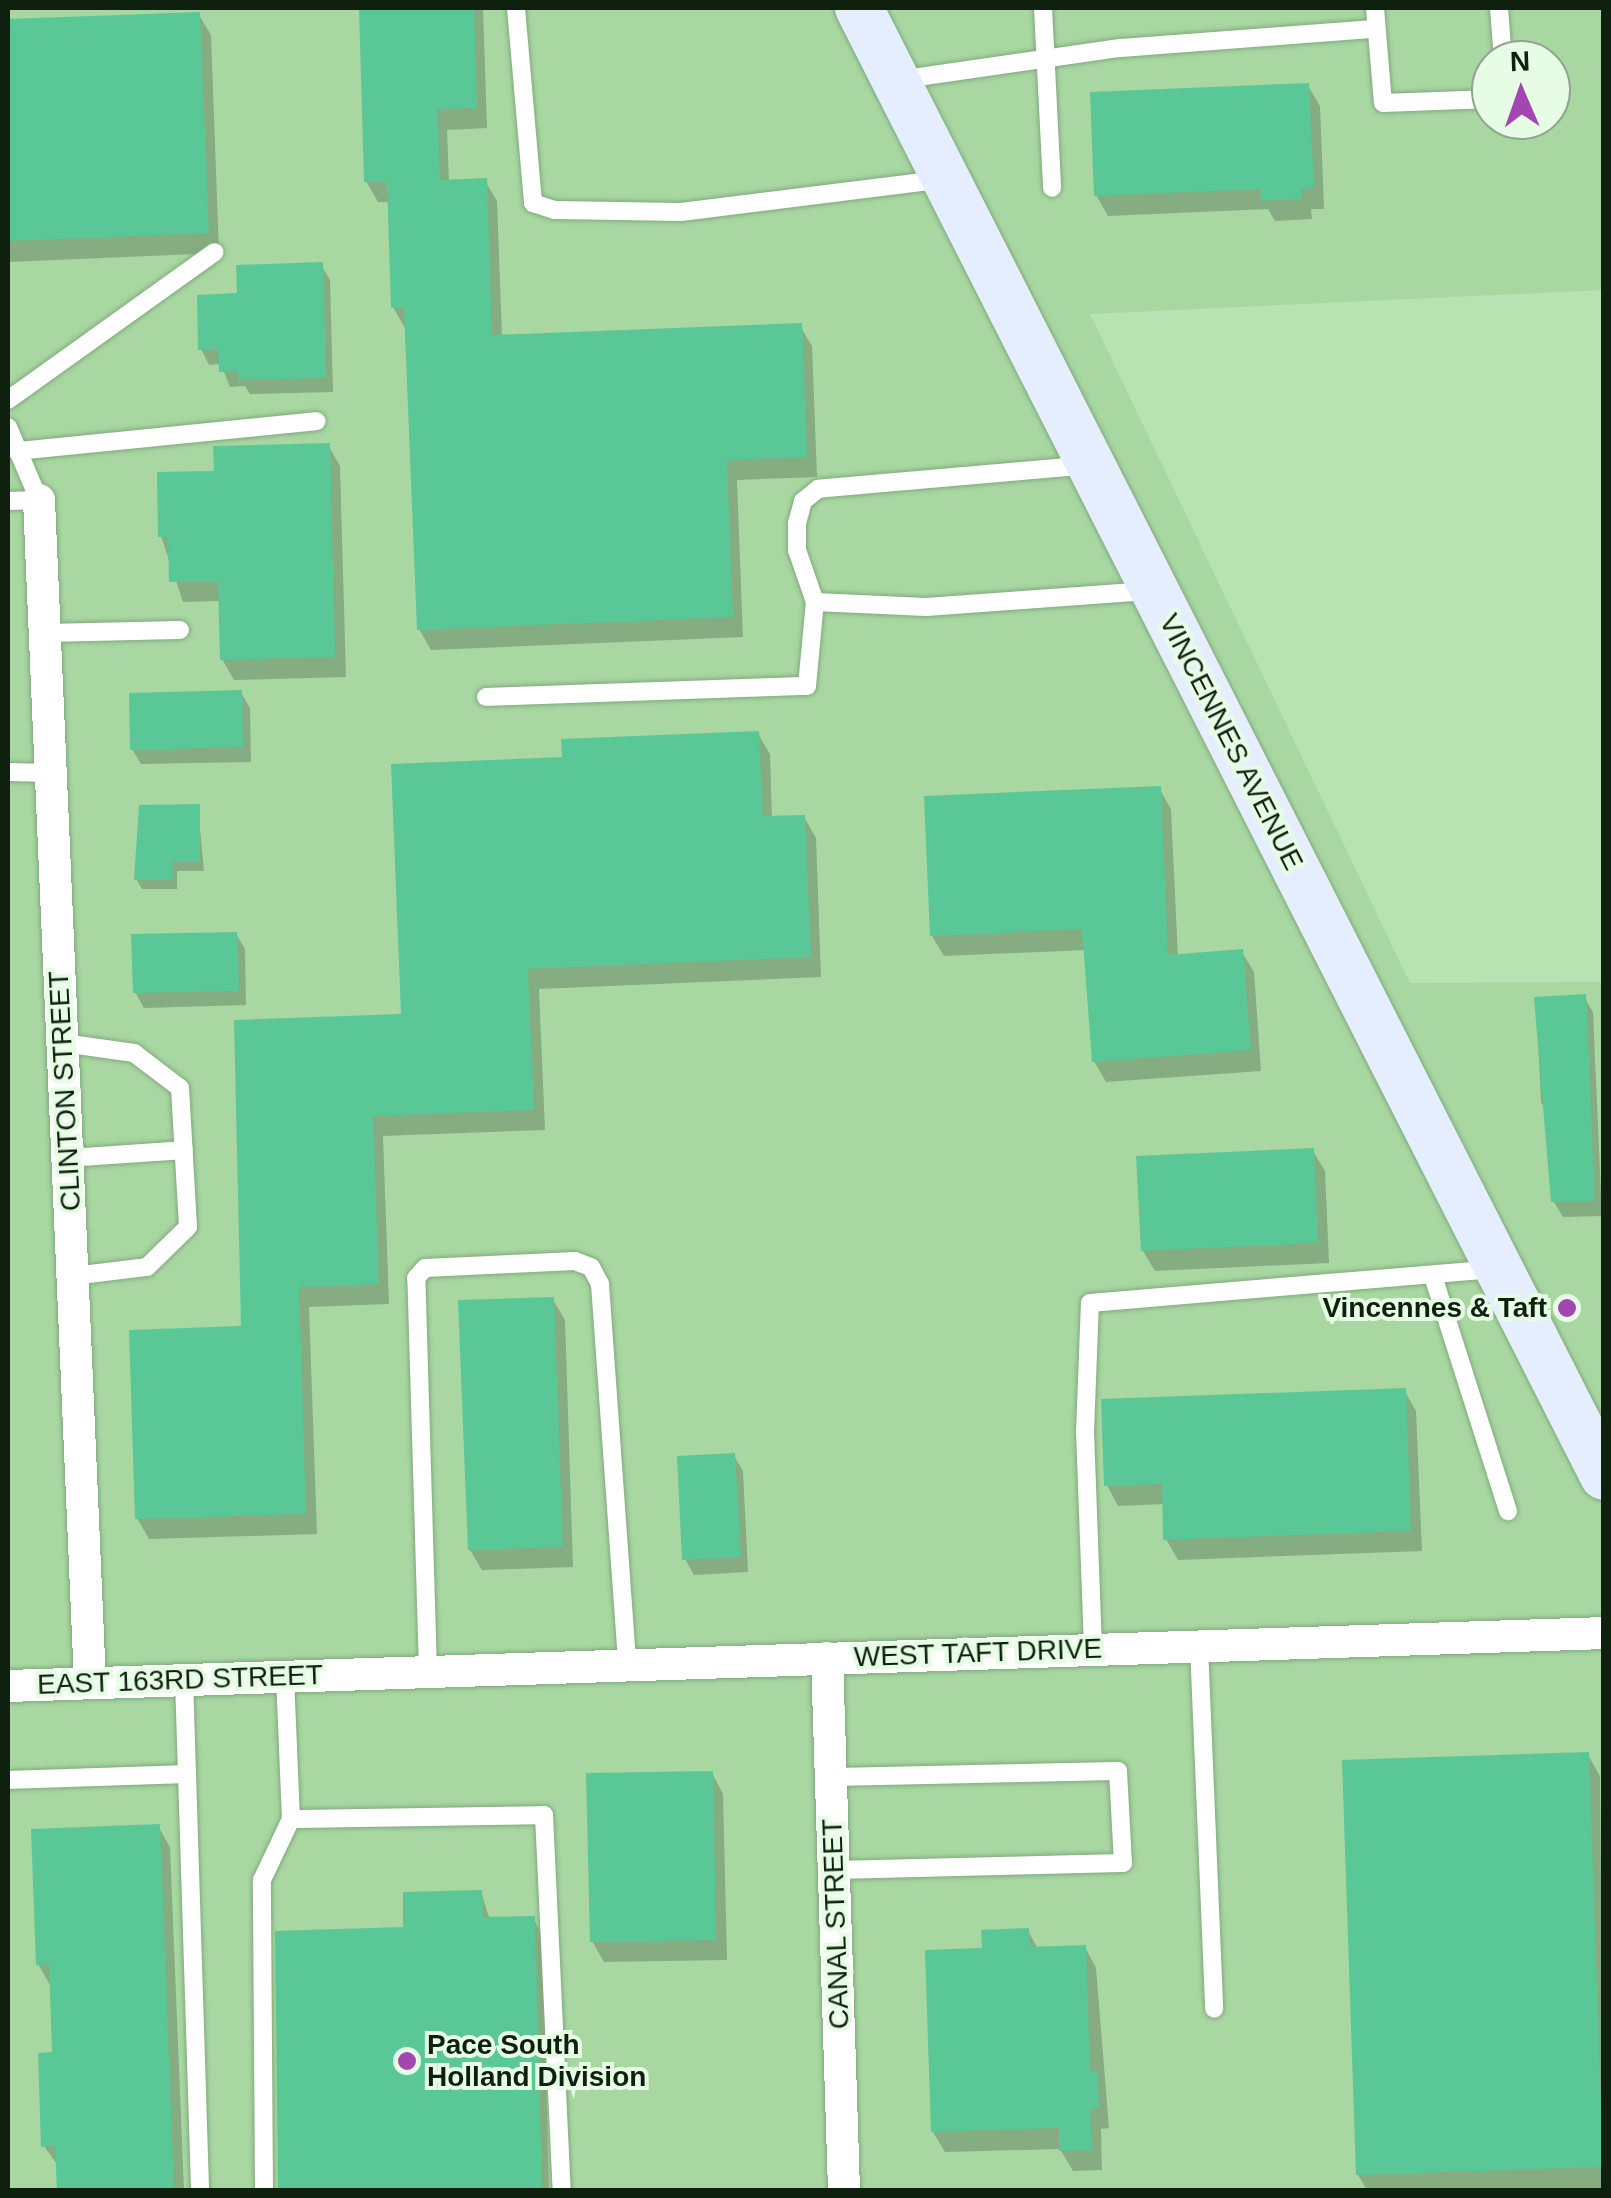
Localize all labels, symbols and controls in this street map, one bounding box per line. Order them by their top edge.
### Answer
north arrow [1471,40,1571,140]
text: N [1509,46,1531,77]
street label: VINCENNES AVENUE [1152,608,1310,876]
street label: CLINTON STREET [42,970,88,1212]
place label: Vincennes & Taft [1322,1291,1547,1325]
marker: Vincennes & Taft [1556,1297,1578,1319]
street label: WEST TAFT DRIVE [853,1632,1103,1674]
street label: EAST 163RD STREET [36,1658,324,1702]
street label: CANAL STREET [816,1818,856,2030]
place label: Pace South Holland Division [427,2028,646,2094]
marker: Pace South Holland Division [396,2050,418,2072]

